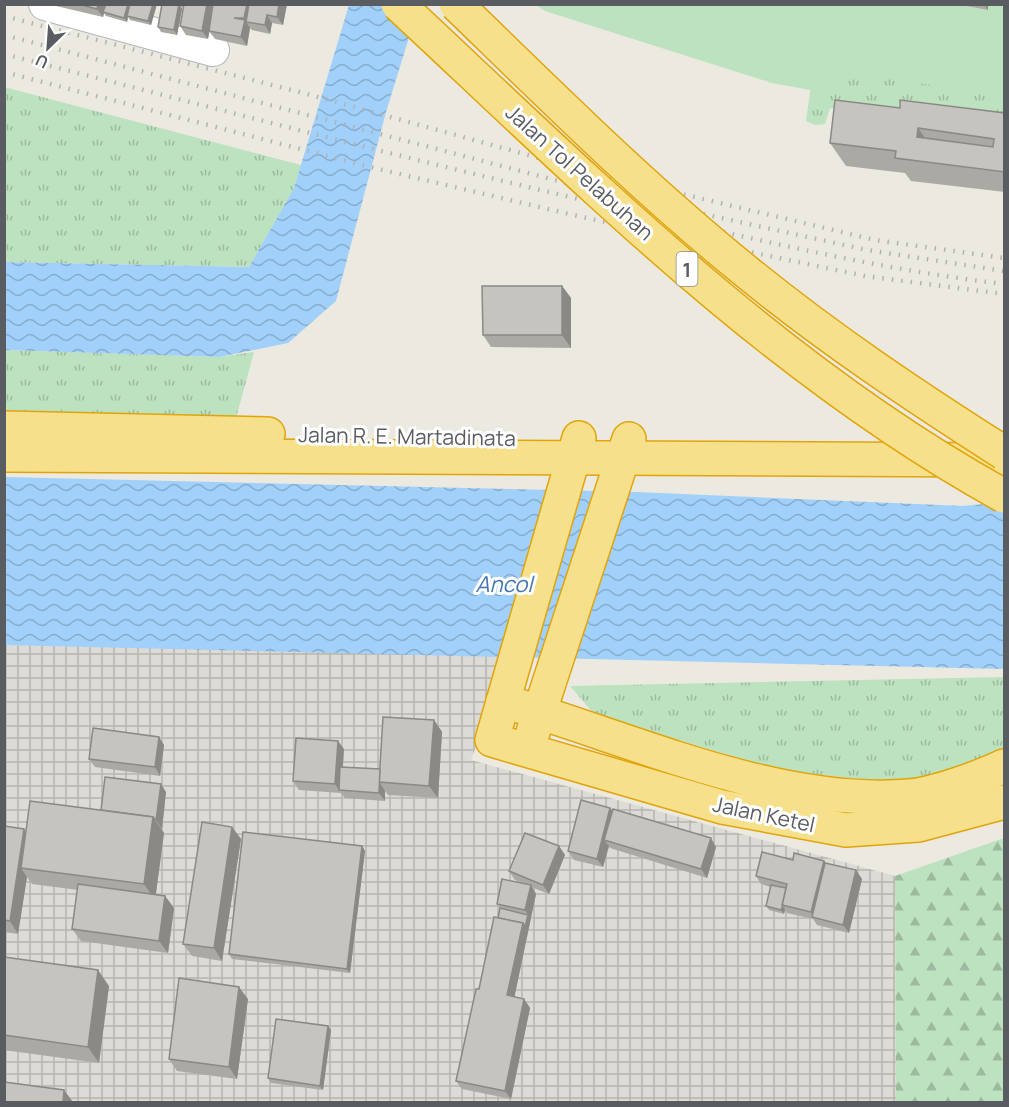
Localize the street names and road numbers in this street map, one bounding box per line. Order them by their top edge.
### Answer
street label: Jalan Tol Pelabuhan [500,98,660,246]
road number: 1 [676,252,698,286]
street label: Jalan R. E. Martadinata [298,420,516,452]
street label: Jalan Ketel [710,790,818,838]

